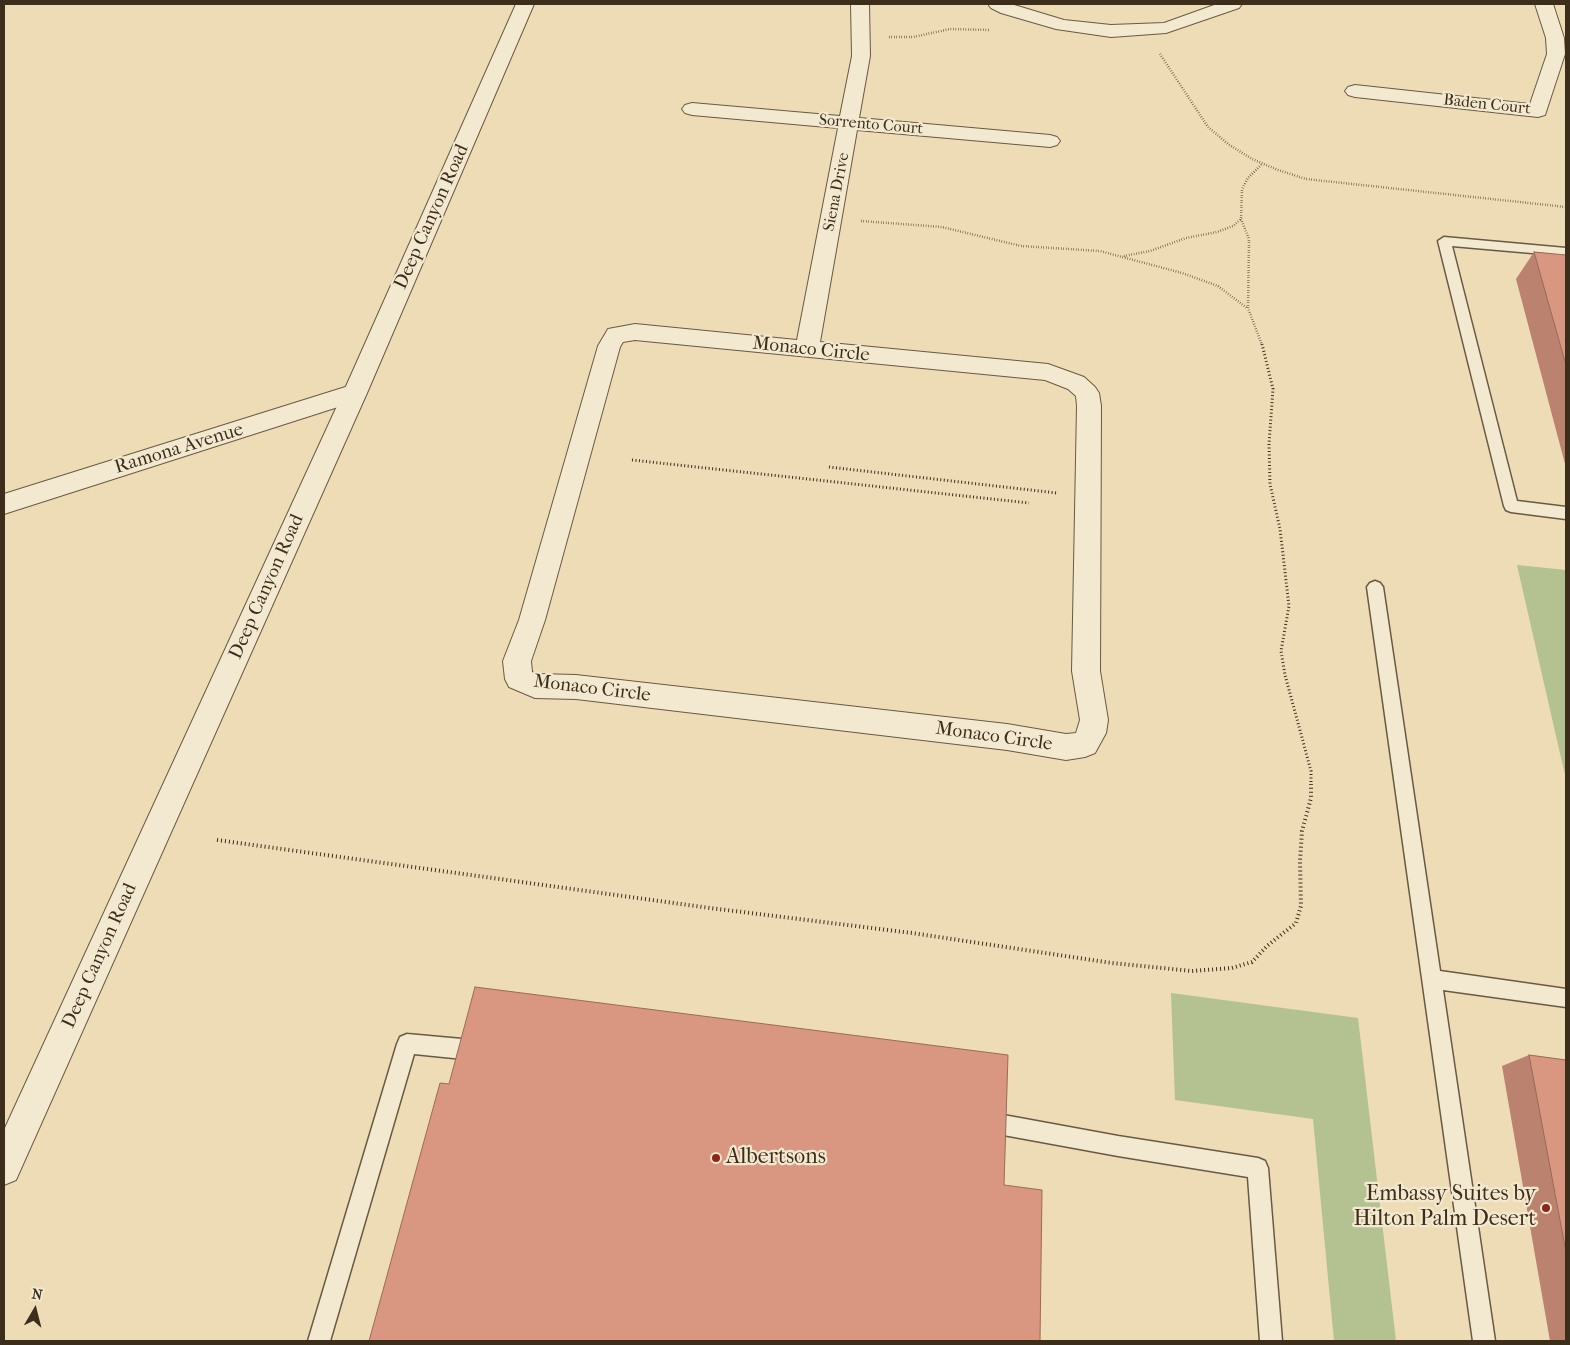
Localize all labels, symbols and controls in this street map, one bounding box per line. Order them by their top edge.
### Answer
street label: Baden Court [1442,91,1532,119]
street label: Sorrento Court [818,111,924,139]
street label: Deep Canyon Road [390,141,474,293]
street label: Siena Drive [820,151,854,233]
street label: Monaco Circle [751,333,871,367]
street label: Ramona Avenue [112,419,246,479]
street label: Deep Canyon Road [225,511,309,663]
street label: Monaco Circle [532,671,652,707]
street label: Monaco Circle [934,718,1054,756]
street label: Deep Canyon Road [58,880,142,1032]
place label: Albertsons [726,1145,826,1171]
marker: Albertsons [710,1152,722,1164]
place label: Embassy Suites by Hilton Palm Desert [1353,1182,1536,1234]
marker: Embassy Suites by Hilton Palm Desert [1540,1202,1552,1214]
north arrow [10,1285,60,1335]
text: N [31,1285,44,1304]

